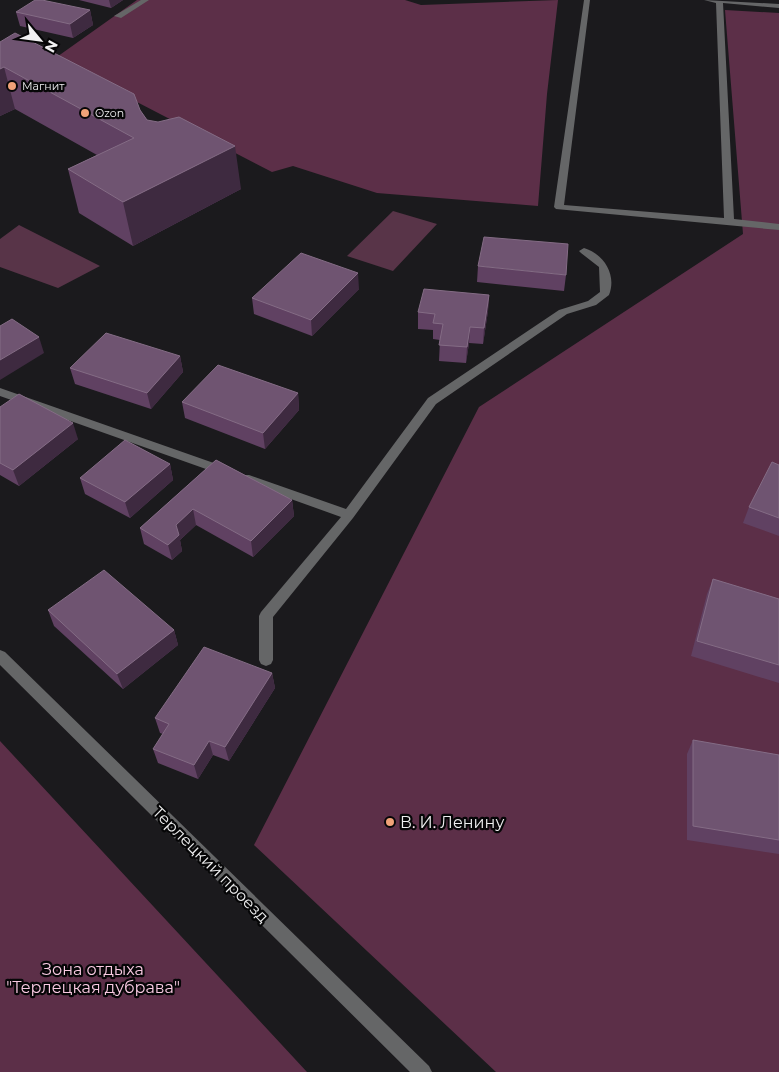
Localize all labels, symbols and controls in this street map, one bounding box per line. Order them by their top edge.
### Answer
north arrow [15,15,65,65]
text: N [41,37,62,56]
place label: Магнит [22,79,65,93]
marker: Магнит [6,80,18,92]
place label: Ozon [95,106,124,120]
marker: Ozon [79,107,91,119]
street label: Терлецкий проезд [149,802,273,926]
place label: В. И. Ленину [400,813,504,832]
marker: В. И. Ленину [384,816,396,828]
park label: Зона отдыха "Терлецкая дубрава" [6,960,180,997]

